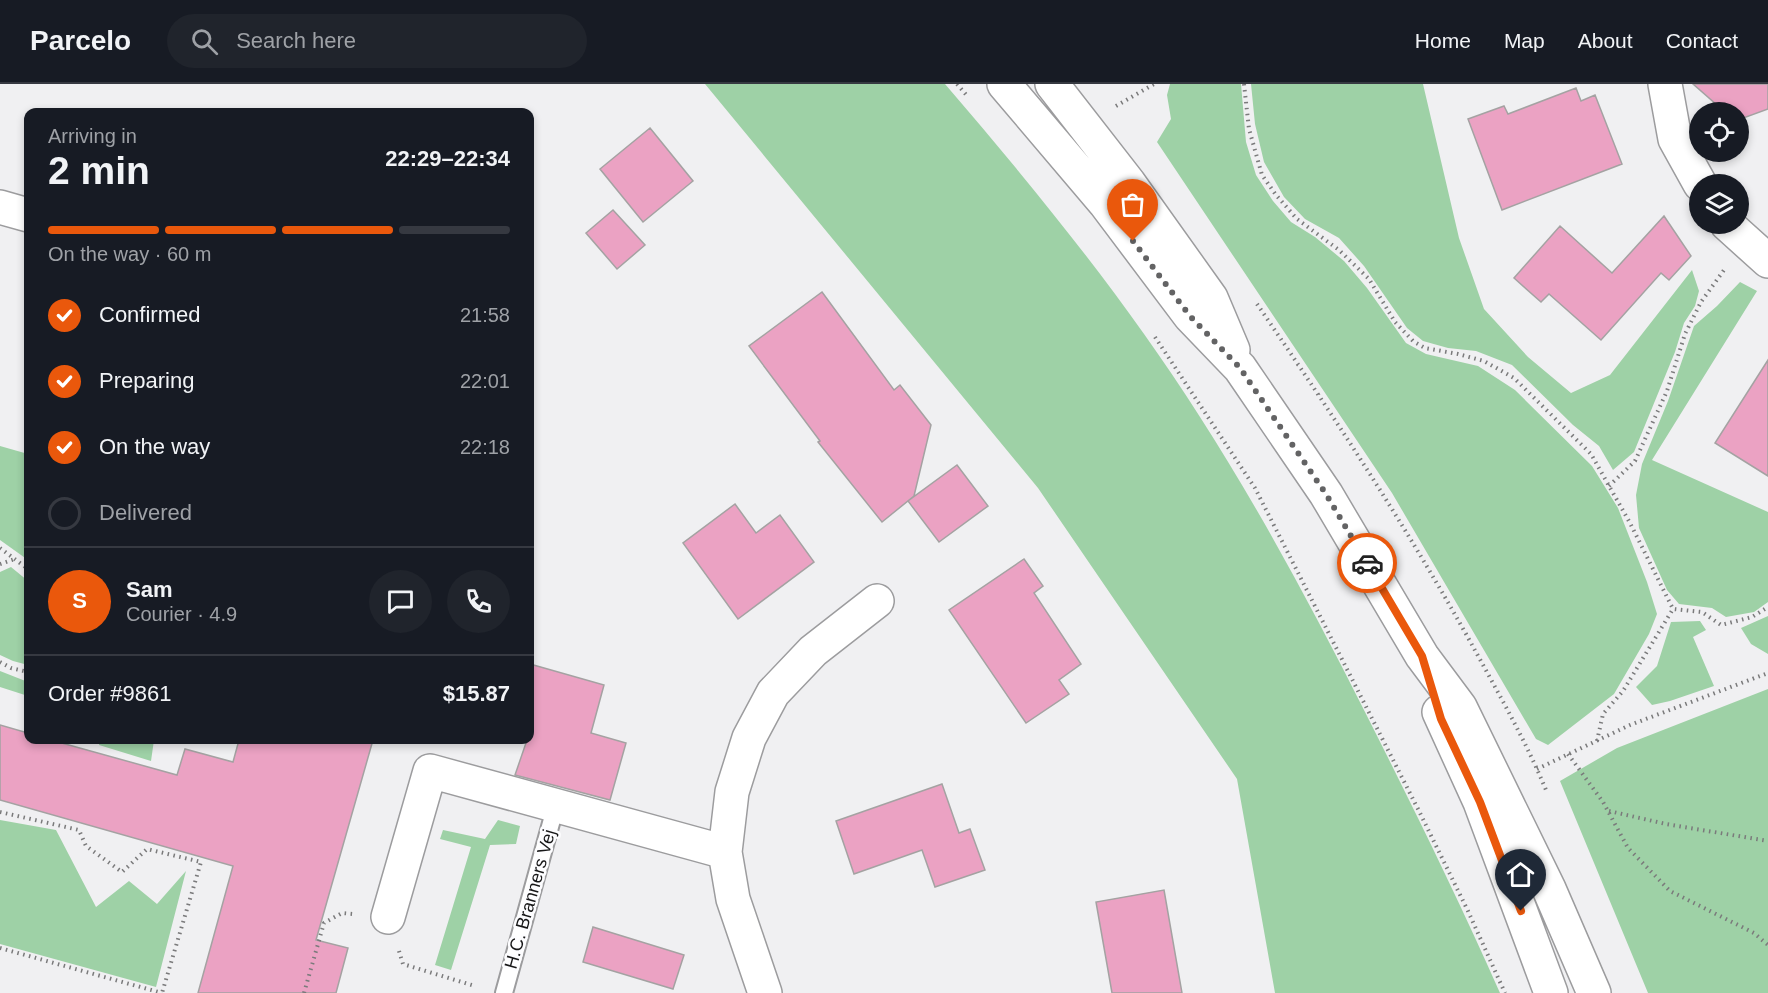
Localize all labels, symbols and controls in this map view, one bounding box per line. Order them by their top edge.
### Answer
search box [167,14,587,68]
text: Parcelo [30,25,131,56]
icon: search [188,25,221,58]
text: Search here [236,28,356,53]
text: Home [1415,29,1471,52]
text: Map [1504,29,1545,52]
text: About [1578,29,1633,52]
text: Contact [1666,29,1738,52]
map controls [1689,102,1749,234]
button: locate [1689,102,1749,162]
text: Arriving in [48,125,137,147]
text: 22:29–22:34 [385,146,510,171]
text: 2 min [48,149,150,192]
button: layers [1689,174,1749,234]
pin [1107,179,1158,241]
icon: bag [1116,188,1149,221]
text: On the way · 60 m [48,243,211,265]
icon: check [48,299,81,332]
text: Confirmed [99,302,200,327]
text: 21:58 [460,304,510,326]
icon: check [48,365,81,398]
text: Preparing [99,368,194,393]
text: 22:01 [460,370,510,392]
icon: check [48,431,81,464]
text: On the way [99,434,210,459]
text: 22:18 [460,436,510,458]
text: Delivered [99,500,192,525]
courier [1337,533,1397,593]
icon: car [1351,547,1384,580]
button: chat [369,570,432,633]
button: phone [447,570,510,633]
text: Sam [126,577,172,602]
text: S [72,588,87,613]
text: Courier · 4.9 [126,603,237,625]
text: Order #9861 [48,681,172,706]
text: $15.87 [443,681,510,706]
street label: H.C. Branners Vej [501,827,559,971]
pin [1495,849,1546,911]
icon: home [1504,858,1537,891]

